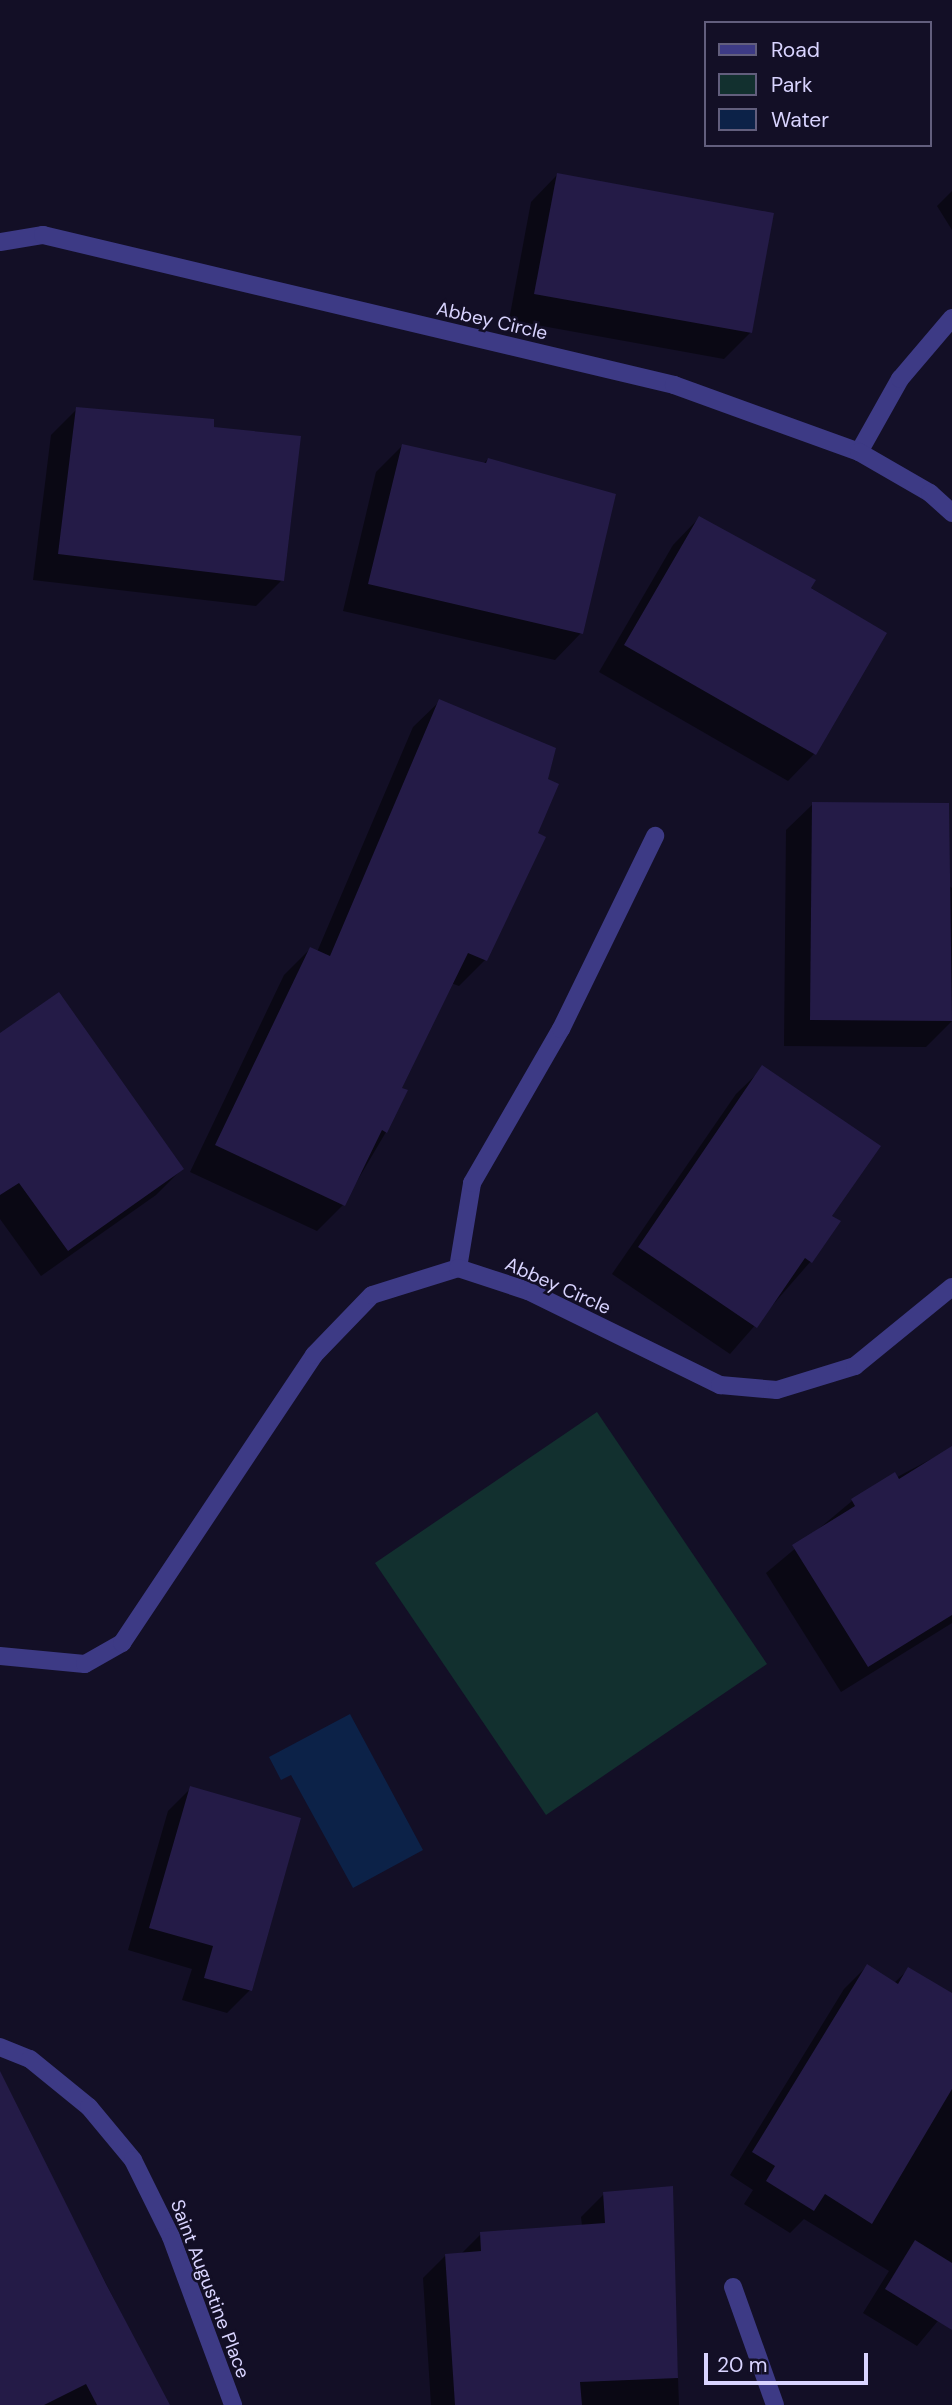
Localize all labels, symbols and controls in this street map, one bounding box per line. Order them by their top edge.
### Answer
legend [704,21,931,147]
text: Road [771,36,820,64]
text: Park [771,71,812,99]
text: Water [771,106,829,134]
street label: Abbey Circle [434,297,550,345]
street label: Abbey Circle [502,1253,614,1319]
street label: Saint Augustine Place [165,2197,255,2381]
scale bar [707,2338,872,2382]
text: 20 m [717,2351,768,2379]

